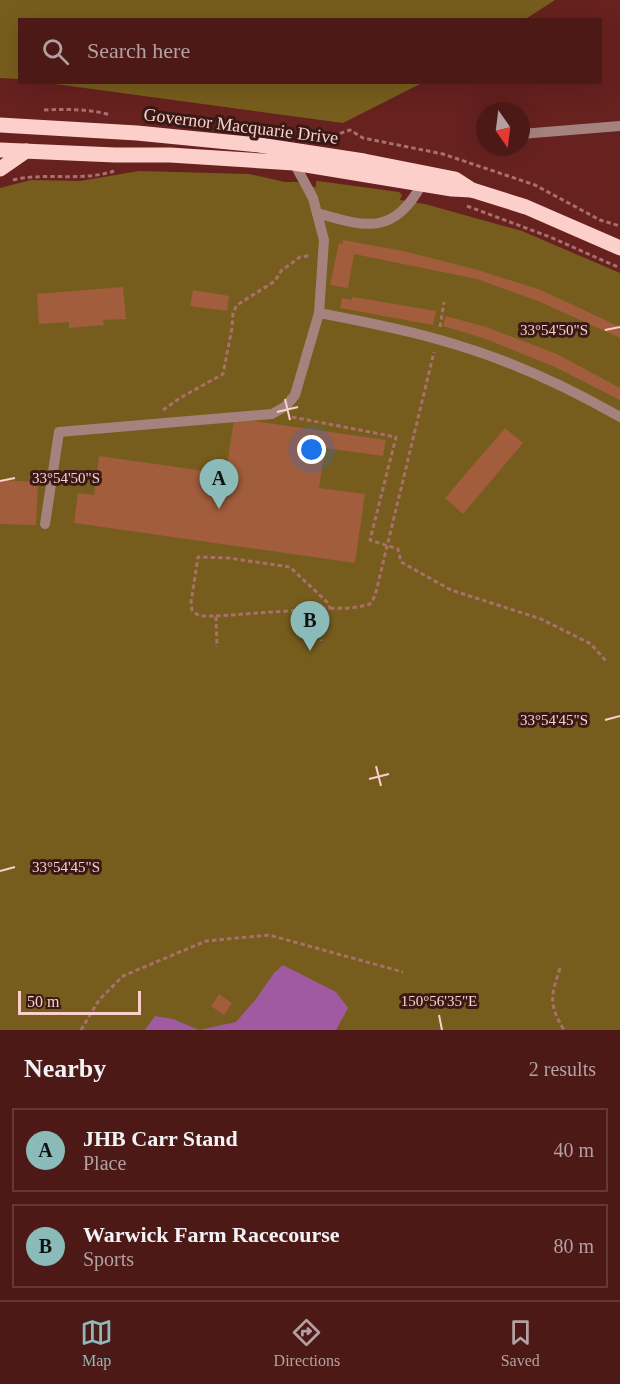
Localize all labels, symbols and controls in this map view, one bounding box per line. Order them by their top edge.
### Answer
search box [18,18,602,84]
icon: search [39,35,72,68]
text: Search here [87,38,190,63]
north arrow [476,102,530,156]
street label: Governor Macquarie Drive [143,104,339,148]
text: 33°54'50"S [520,322,588,338]
your location [297,435,326,464]
pin: A [200,460,238,509]
text: 33°54'50"S [32,470,100,486]
pin: B [290,602,330,651]
text: 33°54'45"S [520,712,588,728]
text: 33°54'45"S [32,859,100,875]
scale bar [18,988,141,1016]
text: 50 m [27,993,59,1010]
text: 150°56'35"E [401,993,477,1009]
text: Nearby [24,1054,106,1083]
text: 2 results [529,1058,596,1080]
text: JHB Carr Stand [83,1126,238,1151]
text: A [38,1139,53,1161]
text: 40 m [553,1139,594,1161]
text: Place [83,1152,126,1174]
text: Warwick Farm Racecourse [83,1222,340,1247]
text: B [39,1235,52,1257]
text: 80 m [553,1235,594,1257]
text: Sports [83,1248,134,1270]
tab: Map [80,1316,113,1370]
tab: Directions [274,1316,340,1370]
tab: Saved [501,1316,540,1370]

